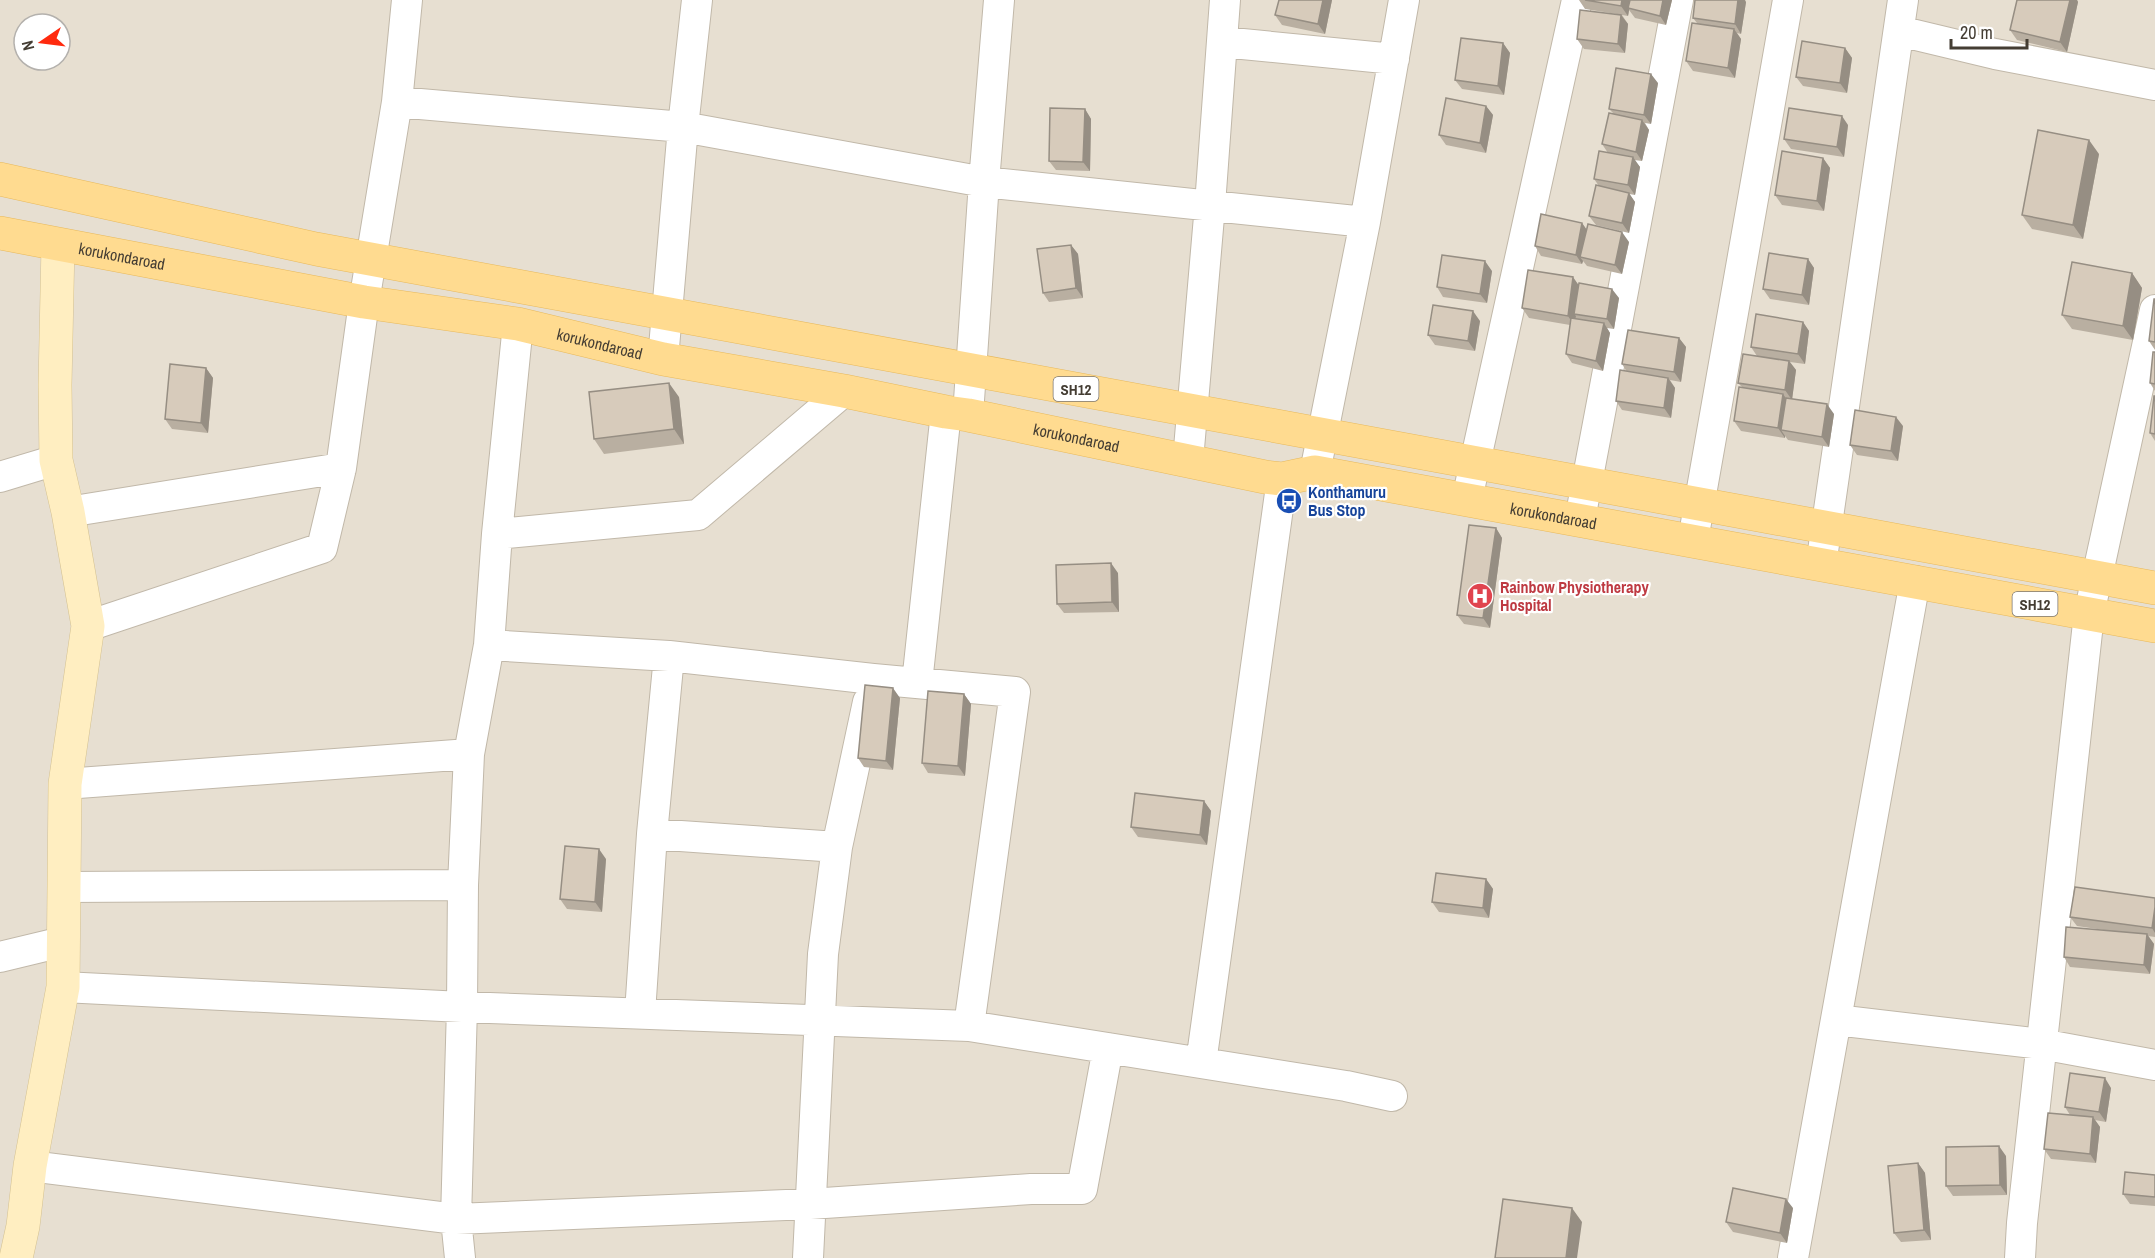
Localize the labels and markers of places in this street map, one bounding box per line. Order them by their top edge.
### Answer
place label: Konthamuru Bus Stop [1308,481,1386,521]
bus stop icon: Konthamuru Bus Stop [1274,486,1304,516]
place label: Rainbow Physiotherapy Hospital [1500,576,1649,616]
hospital icon: Rainbow Physiotherapy Hospital [1465,581,1495,611]

